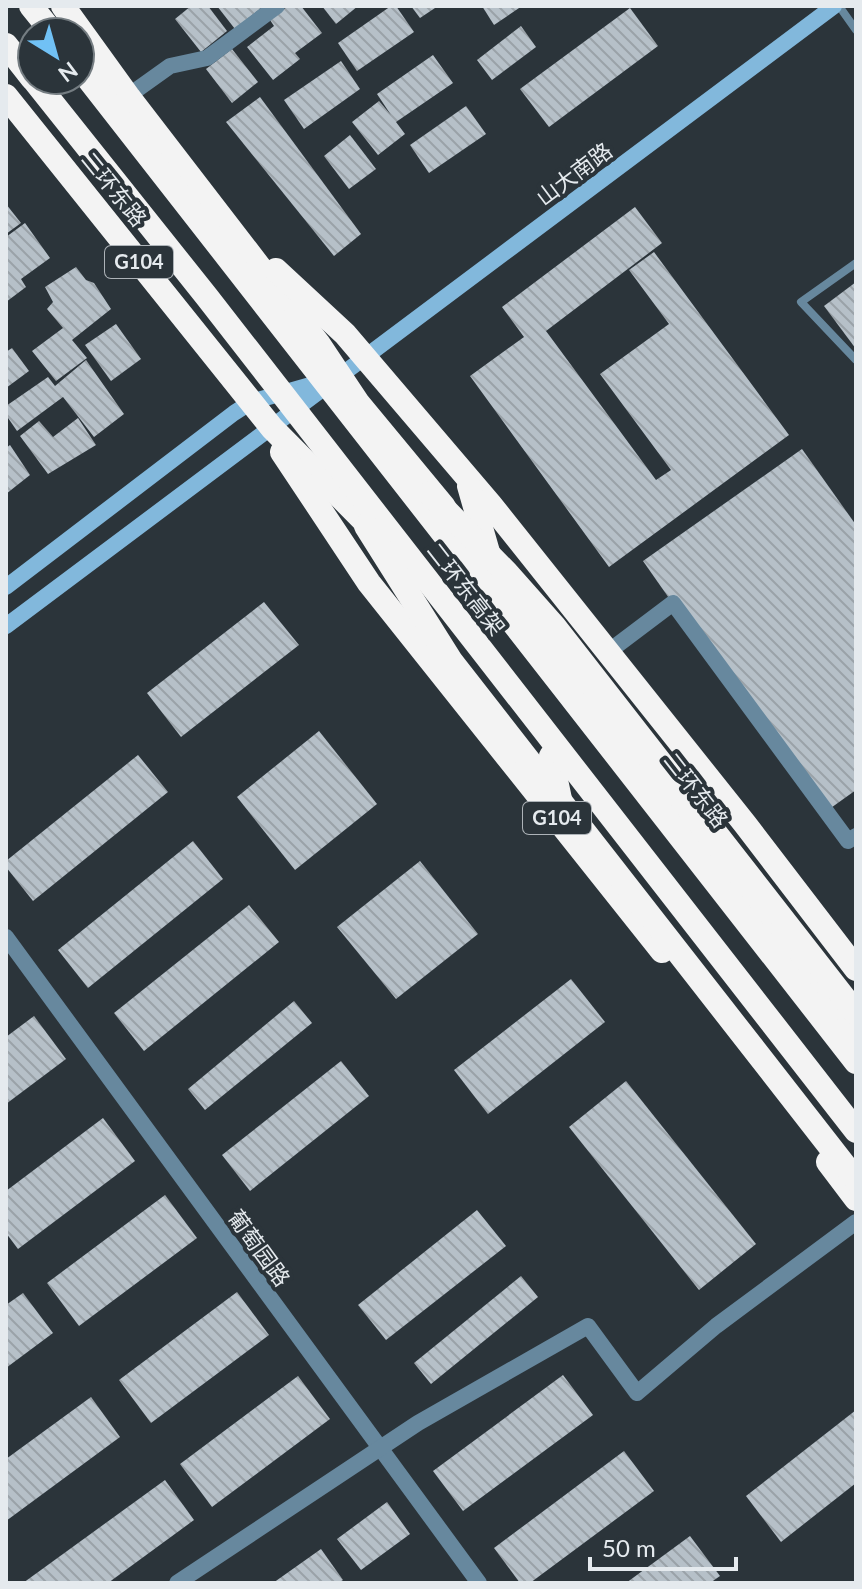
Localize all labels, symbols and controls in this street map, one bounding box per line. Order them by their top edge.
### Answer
north arrow [16,16,96,96]
text: N [53,56,83,88]
street label: 山大南路 [530,136,617,211]
street label: 二环东路 [76,146,153,231]
road number: G104 [105,246,173,278]
street label: 二环东高架 [422,537,511,640]
street label: 二环东路 [659,747,734,833]
road number: G104 [523,802,591,834]
street label: 葡萄园路 [223,1204,296,1291]
scale bar [590,1521,736,1571]
text: 50 m [602,1533,656,1562]

